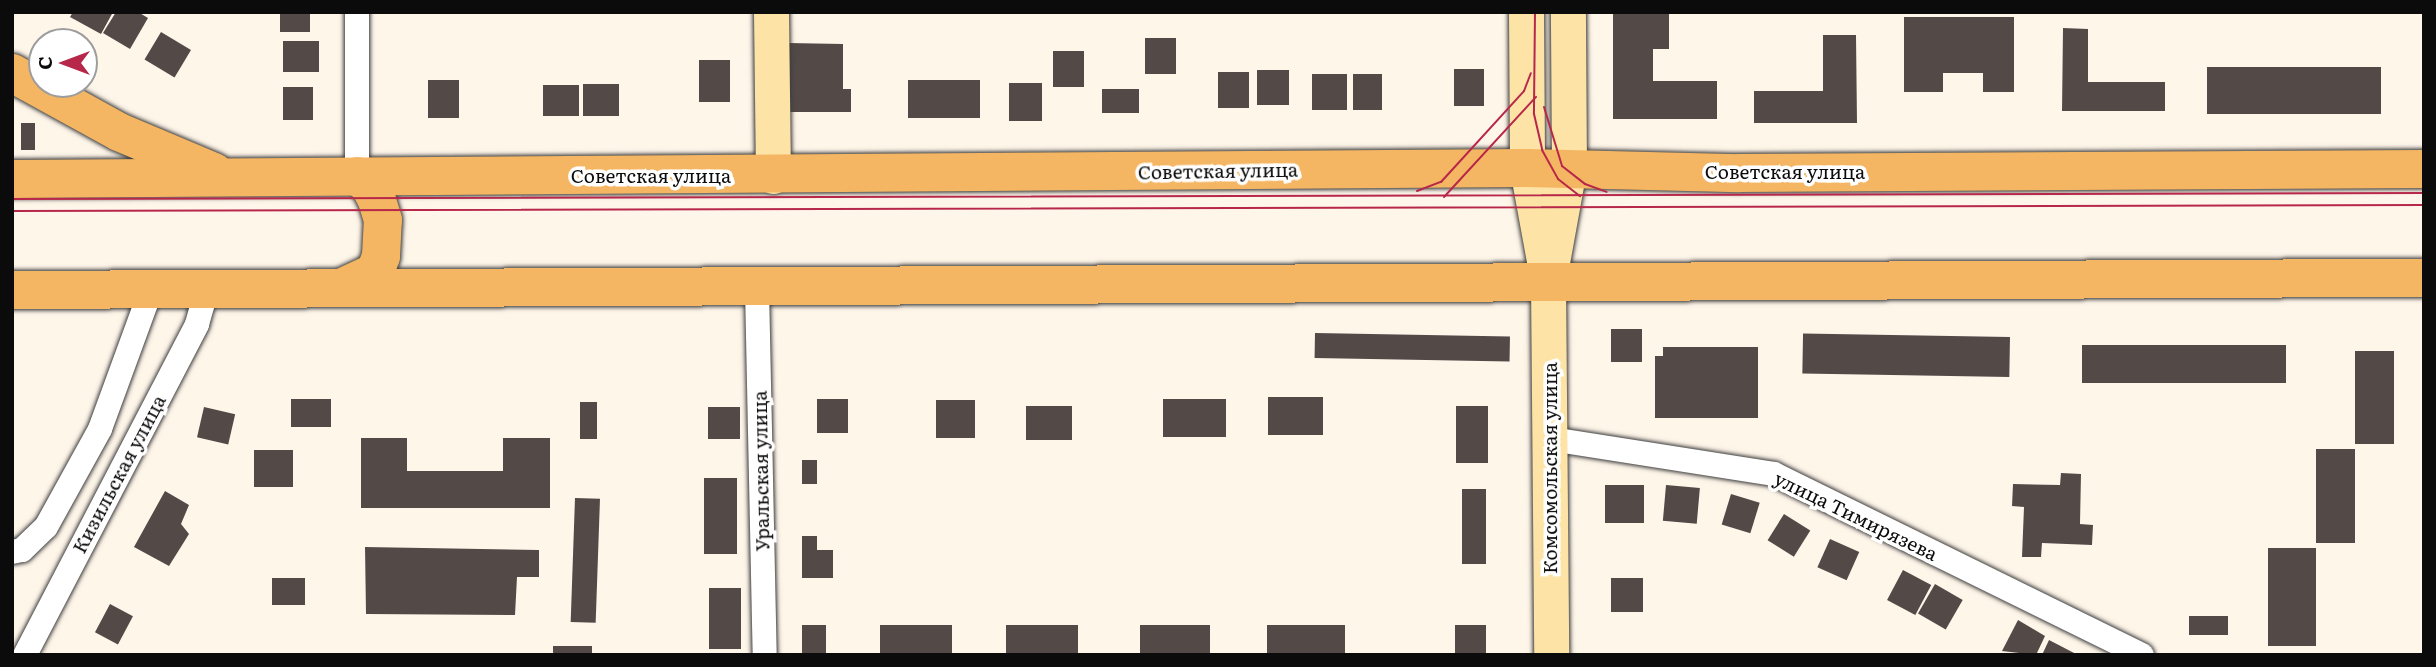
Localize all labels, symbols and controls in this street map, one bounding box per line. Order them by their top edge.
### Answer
north arrow [28,28,98,98]
text: С [30,56,58,70]
street label: Советская улица [1138,158,1298,184]
street label: Советская улица [1705,161,1865,183]
street label: Советская улица [571,165,731,187]
street label: Комсомольская улица [1539,362,1561,574]
street label: Кизильская улица [68,391,170,557]
street label: Уральская улица [748,391,774,551]
street label: улица Тимирязева [1771,467,1941,565]

